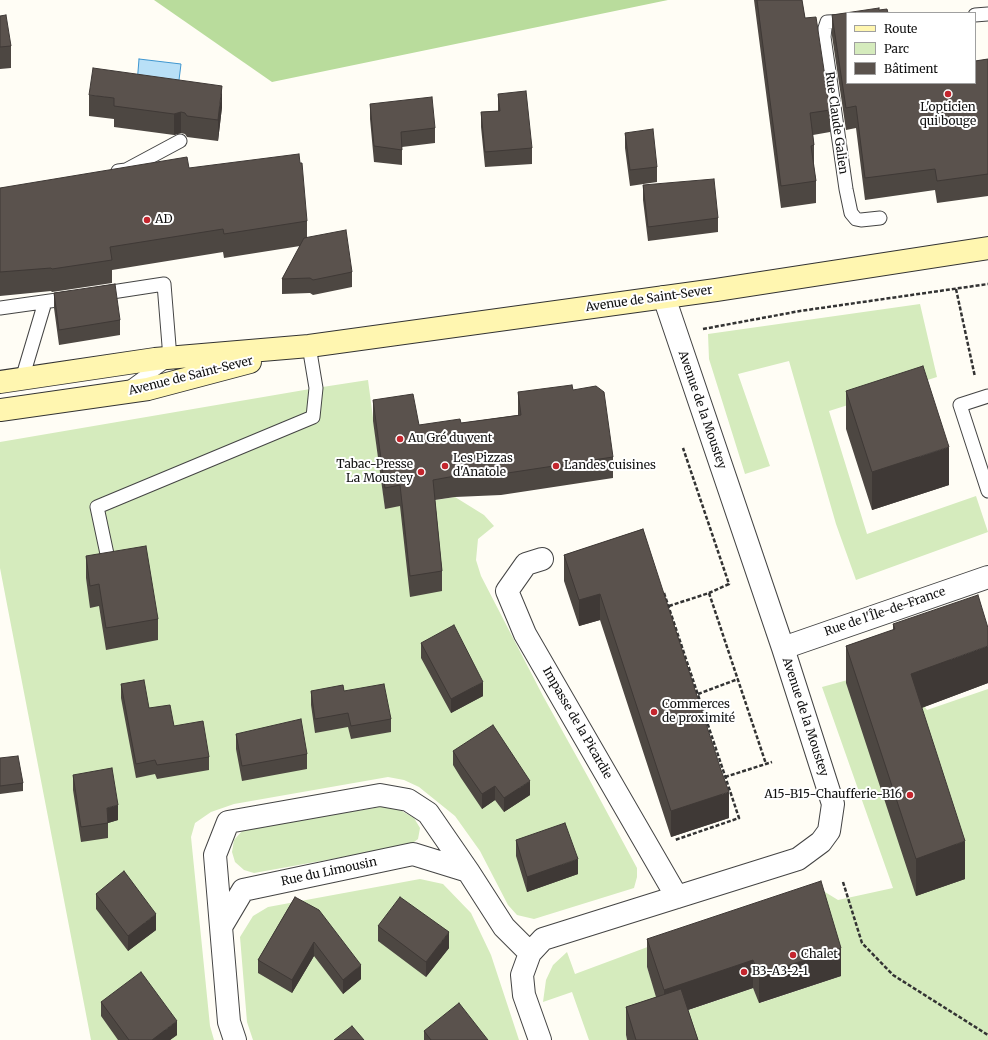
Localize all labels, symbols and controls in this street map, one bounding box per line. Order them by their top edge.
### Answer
legend [846,12,976,84]
text: Route [884,21,917,36]
text: Parc [884,41,909,56]
text: Bâtiment [884,61,938,76]
street label: Rue Claude Galien [822,71,850,175]
marker: L'opticien qui bouge [943,89,953,99]
place label: L'opticien qui bouge [920,101,976,129]
place label: AD [155,213,172,227]
marker: AD [142,215,152,225]
street label: Avenue de Saint-Sever [585,283,713,315]
street label: Avenue de la Moustey [675,349,729,471]
street label: Avenue de Saint-Sever [127,354,255,398]
place label: Au Gré du vent [408,432,492,446]
marker: Au Gré du vent [395,434,405,444]
place label: Les Pizzas d'Anatole [453,452,513,480]
place label: Tabac-Presse La Moustey [336,458,413,486]
place label: Landes cuisines [564,459,656,473]
marker: Les Pizzas d'Anatole [440,461,450,471]
marker: Landes cuisines [551,461,561,471]
marker: Tabac-Presse La Moustey [416,467,426,477]
street label: Rue de l'Île-de-France [823,585,947,639]
street label: Avenue de la Moustey [779,656,831,778]
street label: Impasse de la Picardie [539,665,615,781]
place label: Commerces de proximité [662,698,735,726]
marker: Commerces de proximité [649,707,659,717]
place label: A15-B15-Chaufferie-B16 [764,788,902,802]
marker: A15-B15-Chaufferie-B16 [905,790,915,800]
street label: Rue du Limousin [280,855,378,889]
place label: Chalet [801,948,838,962]
marker: Chalet [788,950,798,960]
place label: B3-A3-2-1 [752,965,808,979]
marker: B3-A3-2-1 [739,967,749,977]

